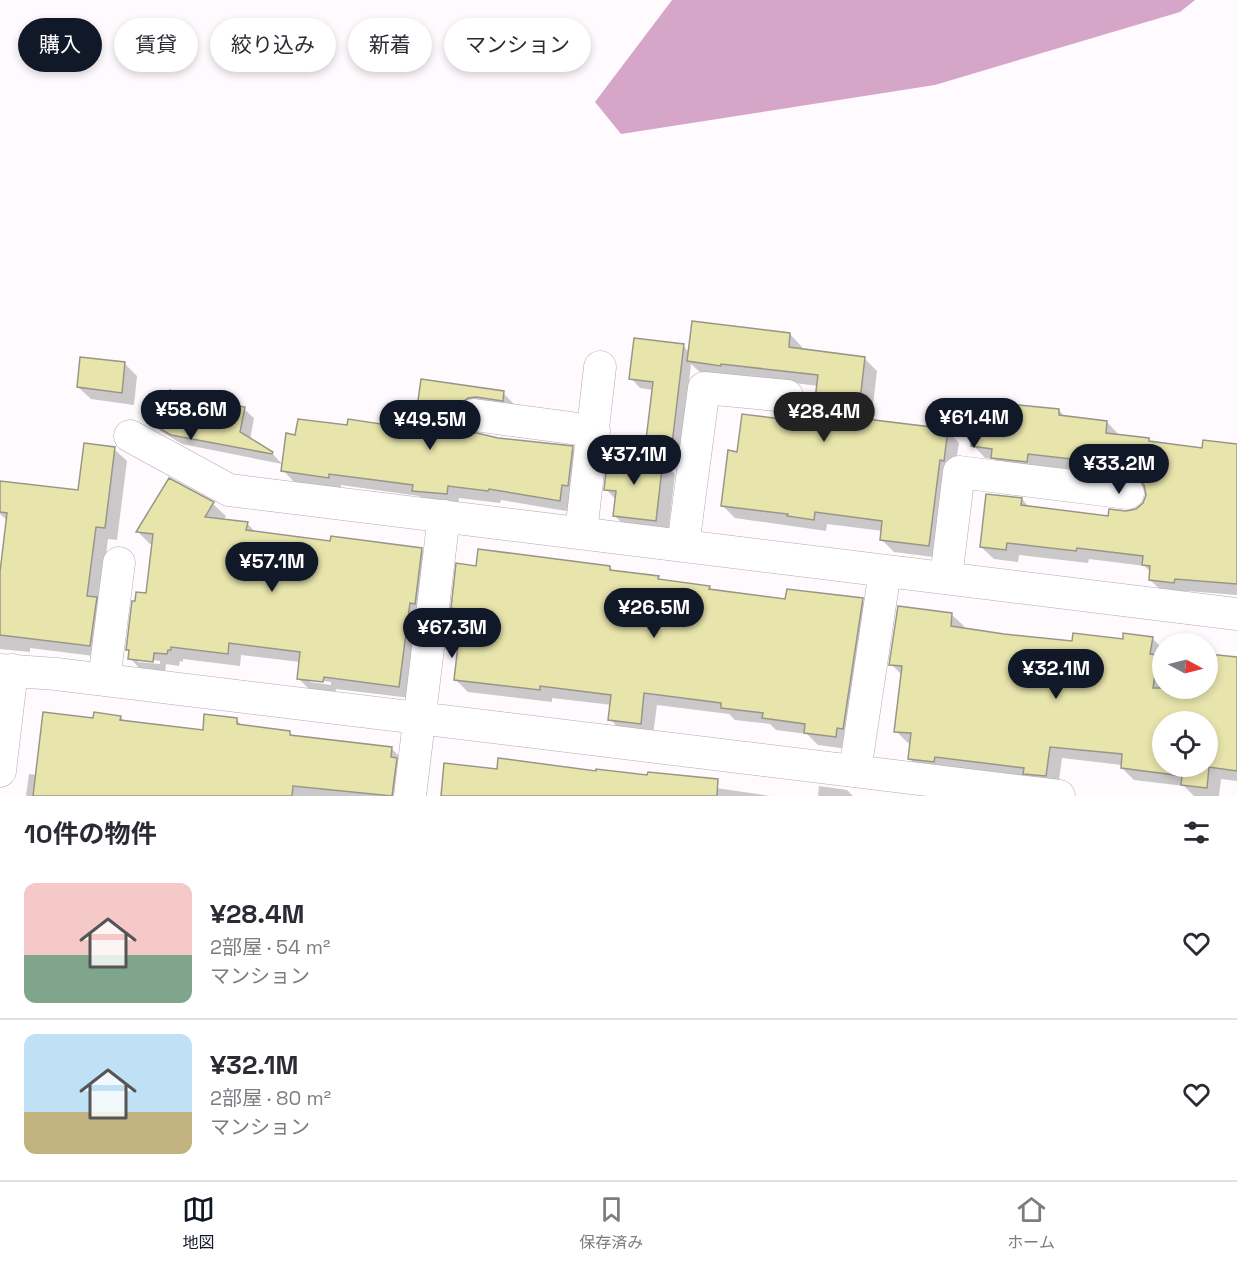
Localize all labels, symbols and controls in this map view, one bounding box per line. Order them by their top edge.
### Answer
chip: 購入 [18,18,102,72]
chip: 賃貸 [114,18,198,72]
chip: 絞り込み [210,18,336,72]
chip: 新着 [348,18,432,72]
chip: マンション [444,18,591,72]
pin: ¥58.6M [142,390,240,441]
pin: ¥28.4M [775,392,873,443]
text: ¥58.6M [155,396,227,422]
text: ¥28.4M [788,398,860,424]
pin: ¥61.4M [925,398,1023,449]
pin: ¥49.5M [381,400,479,451]
text: ¥61.4M [939,404,1009,430]
text: ¥49.5M [394,406,466,432]
pin: ¥37.1M [585,435,683,486]
text: ¥37.1M [601,441,667,467]
pin: ¥33.2M [1070,444,1168,495]
text: ¥33.2M [1083,450,1155,476]
pin: ¥57.1M [223,542,321,593]
text: ¥57.1M [239,548,305,574]
pin: ¥26.5M [605,588,703,639]
text: ¥26.5M [618,594,690,620]
pin: ¥67.3M [403,608,501,659]
text: ¥67.3M [417,614,487,640]
north arrow [1152,633,1218,699]
map controls [1152,633,1218,777]
pin: ¥32.1M [1007,649,1105,700]
text: ¥32.1M [1022,655,1090,681]
button: locate [1152,711,1218,777]
icon: filters [1180,816,1213,849]
text: 10件の物件 [24,817,157,851]
text: ¥28.4M [210,897,304,931]
icon: home [72,907,144,979]
icon: heart [1180,927,1213,960]
text: 2部屋 · 54 m² [210,934,330,960]
text: マンション [210,963,310,989]
text: ¥32.1M [210,1048,298,1082]
icon: home [72,1058,144,1130]
icon: heart [1180,1078,1213,1111]
text: 2部屋 · 80 m² [210,1085,331,1111]
text: マンション [210,1114,310,1140]
tab: 地図 [182,1193,215,1253]
tab: 保存済み [579,1193,643,1253]
tab: ホーム [1007,1193,1055,1253]

